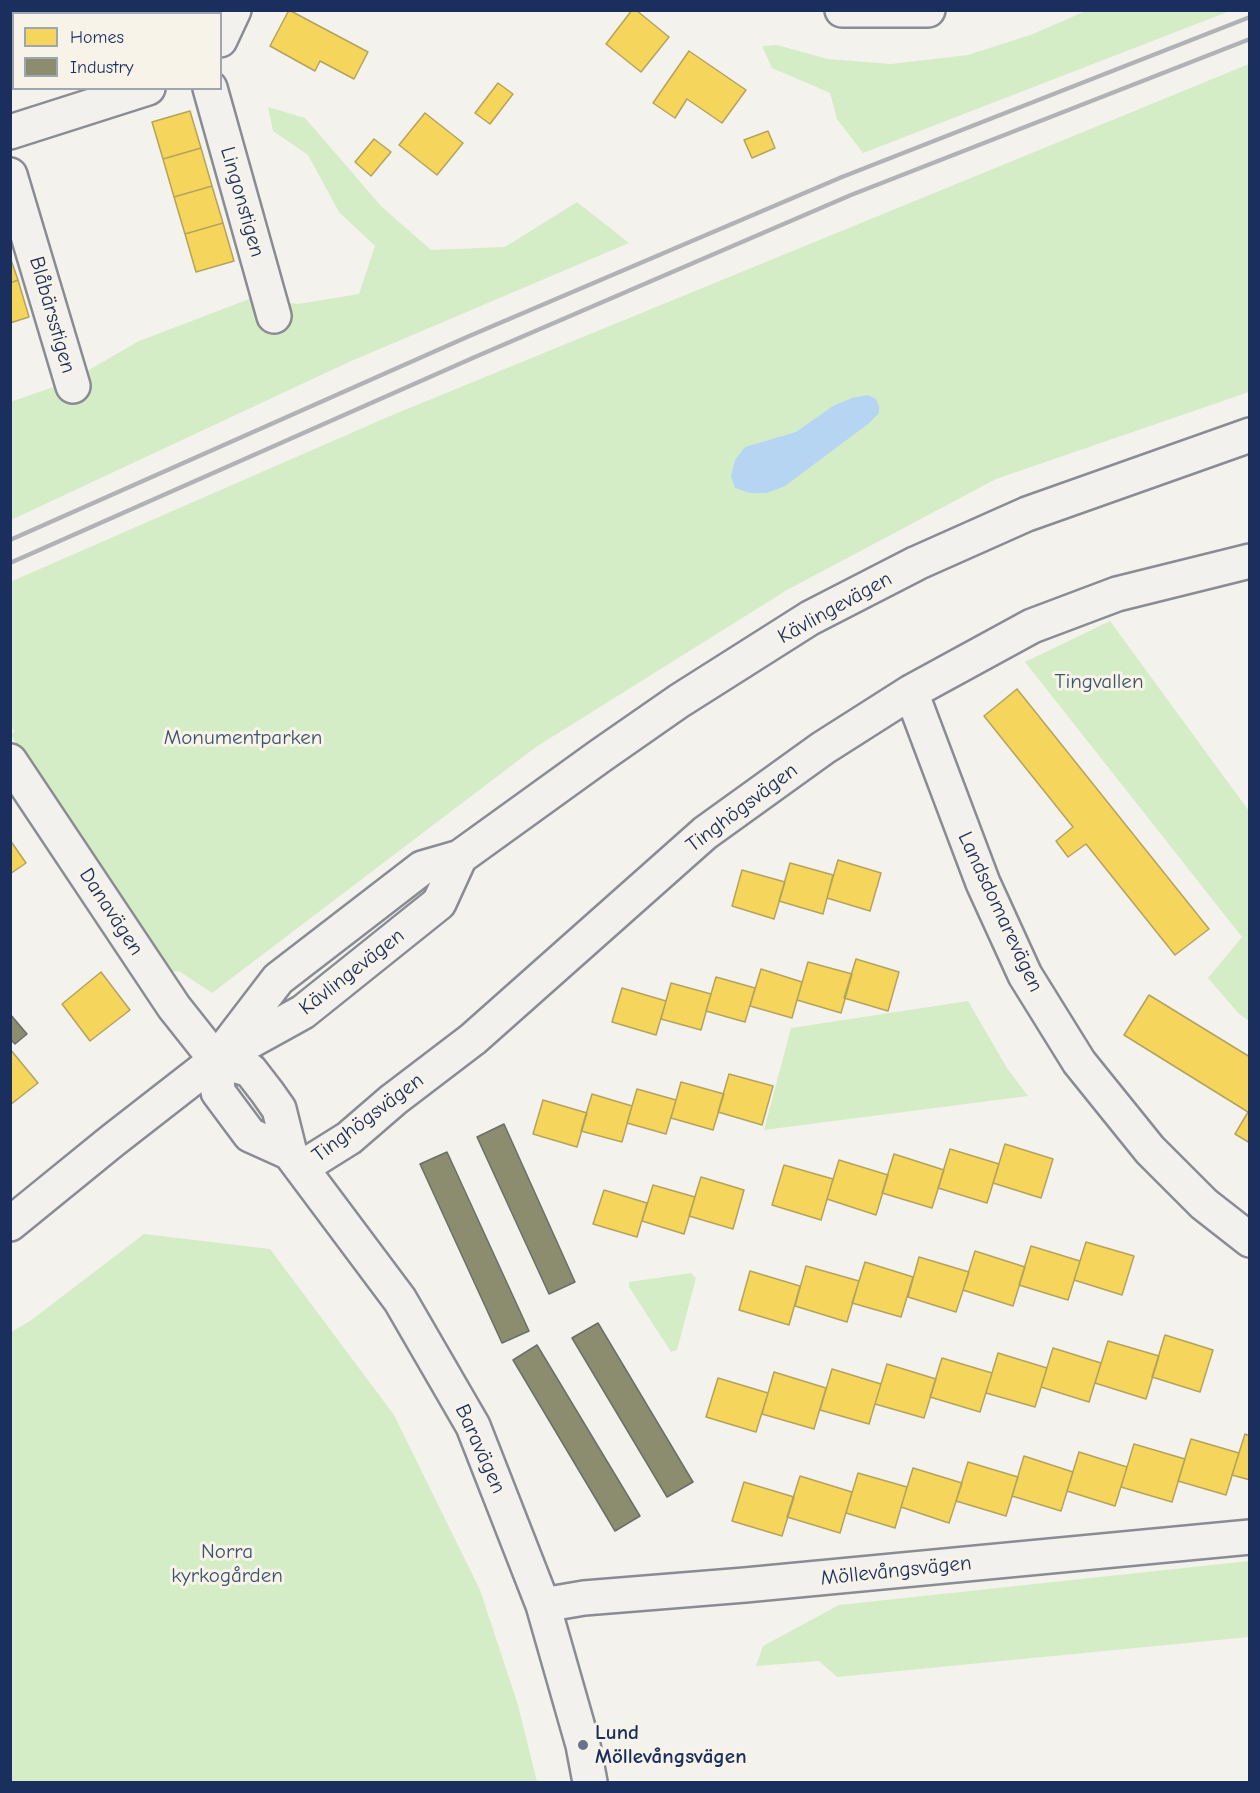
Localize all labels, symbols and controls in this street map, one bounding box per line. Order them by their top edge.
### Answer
legend [12,12,222,90]
text: Homes [70,27,124,48]
text: Industry [70,57,134,78]
street label: Lingonstigen [214,144,270,260]
street label: Blåbärsstigen [23,254,81,376]
street label: Kävlingevägen [774,566,896,650]
park label: Tingvallen [1055,669,1143,695]
park label: Monumentparken [164,725,322,751]
street label: Tinghögsvägen [681,758,803,858]
street label: Landsdomarevägen [952,828,1048,996]
street label: Danavägen [73,864,149,960]
street label: Kävlingevägen [294,923,410,1021]
street label: Tinghögsvägen [307,1068,429,1168]
street label: Baravägen [449,1400,511,1498]
park label: Norra kyrkogården [171,1539,283,1589]
street label: Möllevångsvägen [819,1551,973,1591]
place label: Lund Möllevångsvägen [595,1720,747,1770]
marker: Lund Möllevångsvägen [576,1738,590,1752]

